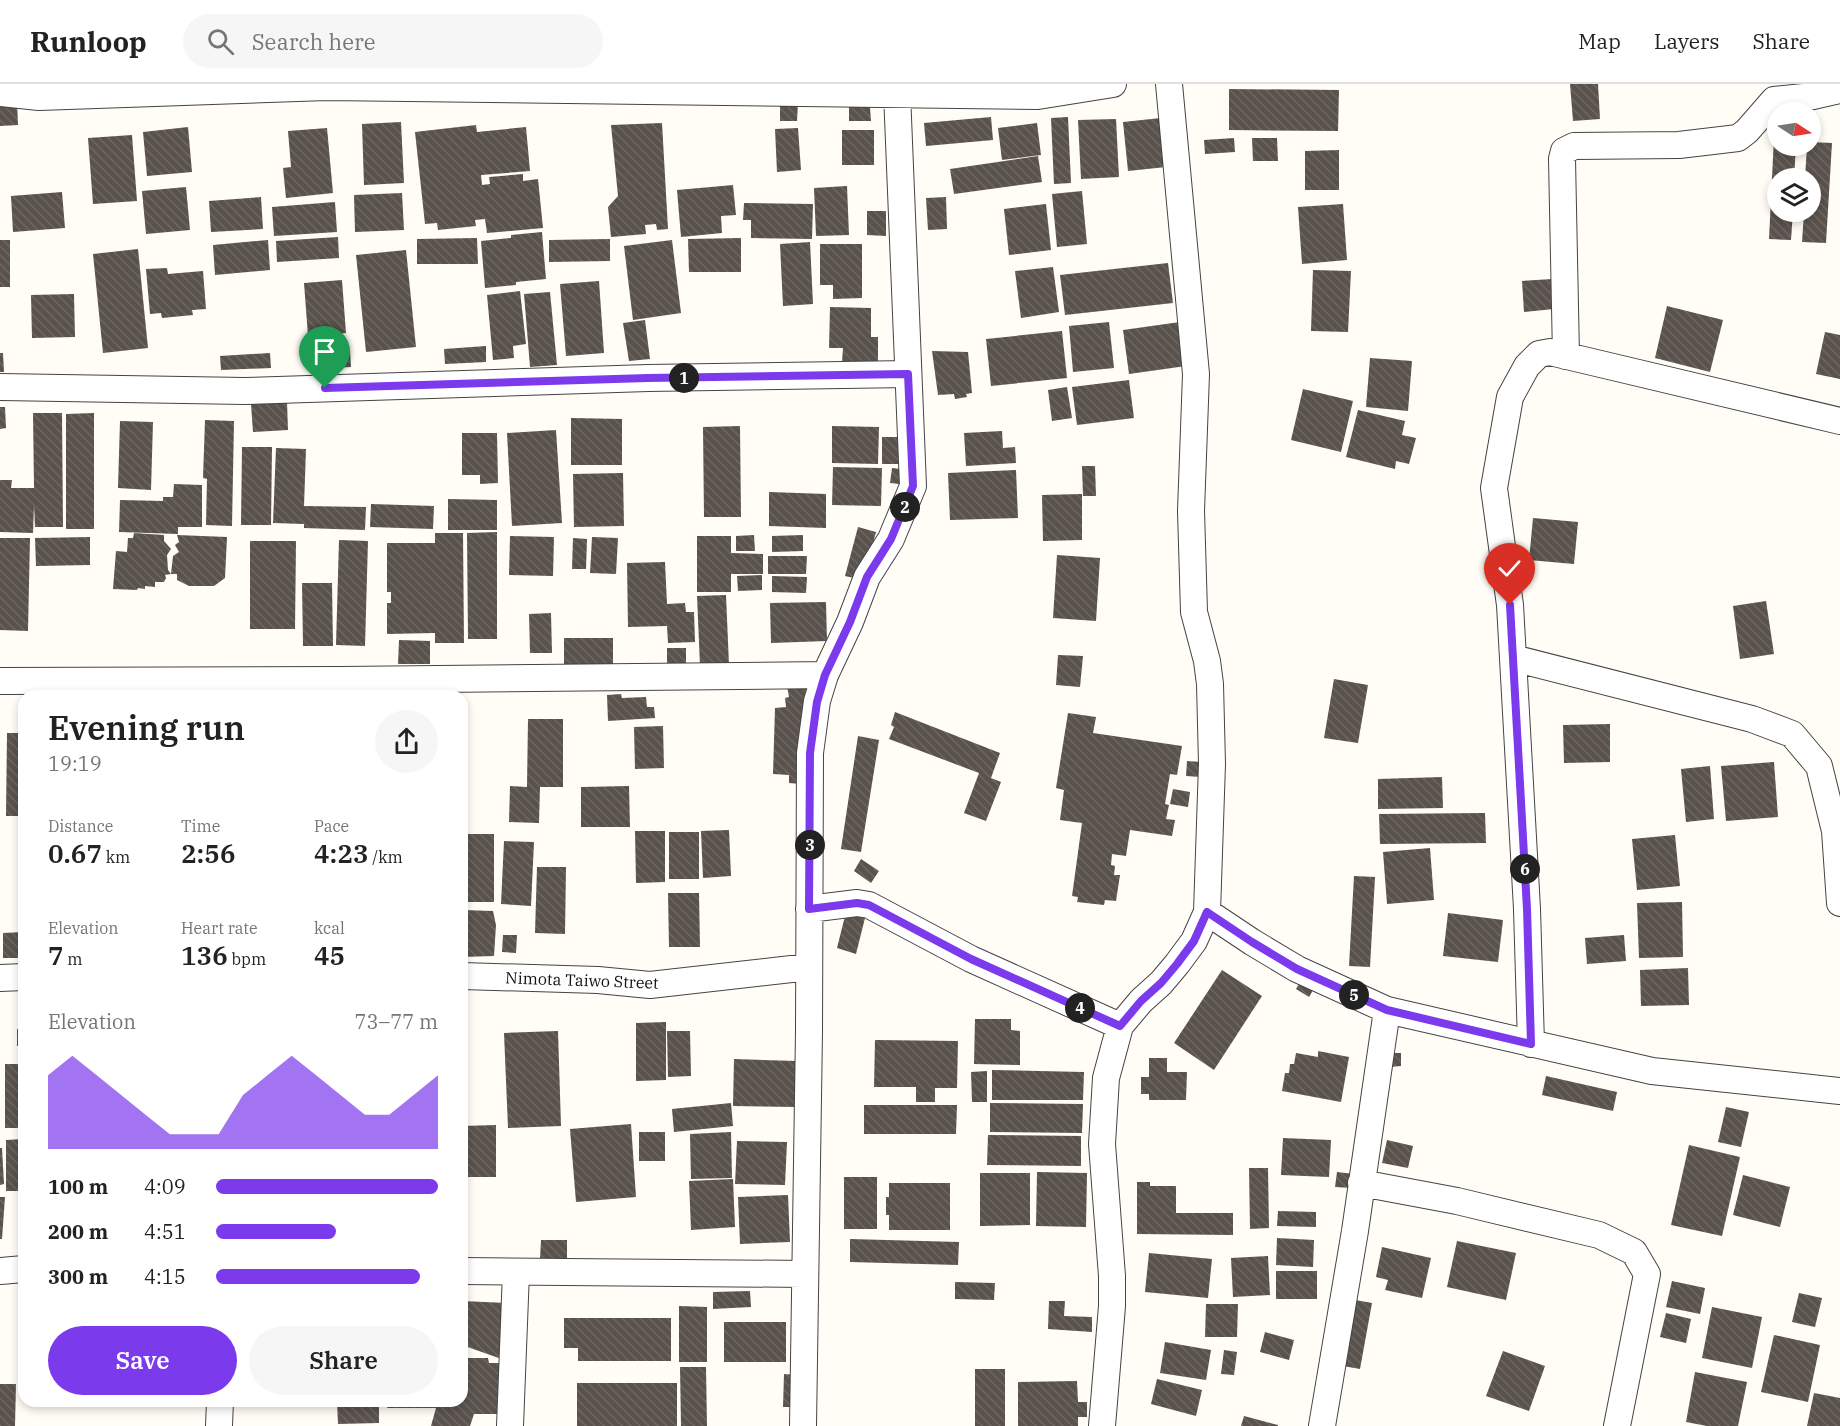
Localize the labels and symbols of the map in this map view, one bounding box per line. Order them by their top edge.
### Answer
north arrow [1767,102,1821,156]
pin [299,326,350,388]
pin: 1 [669,363,699,393]
pin: 2 [890,492,920,522]
pin [1484,543,1535,605]
pin: 3 [795,830,825,860]
pin: 6 [1510,854,1540,884]
street label: Nimota Taiwo Street [505,967,659,993]
pin: 5 [1339,980,1369,1010]
pin: 4 [1065,993,1095,1023]

